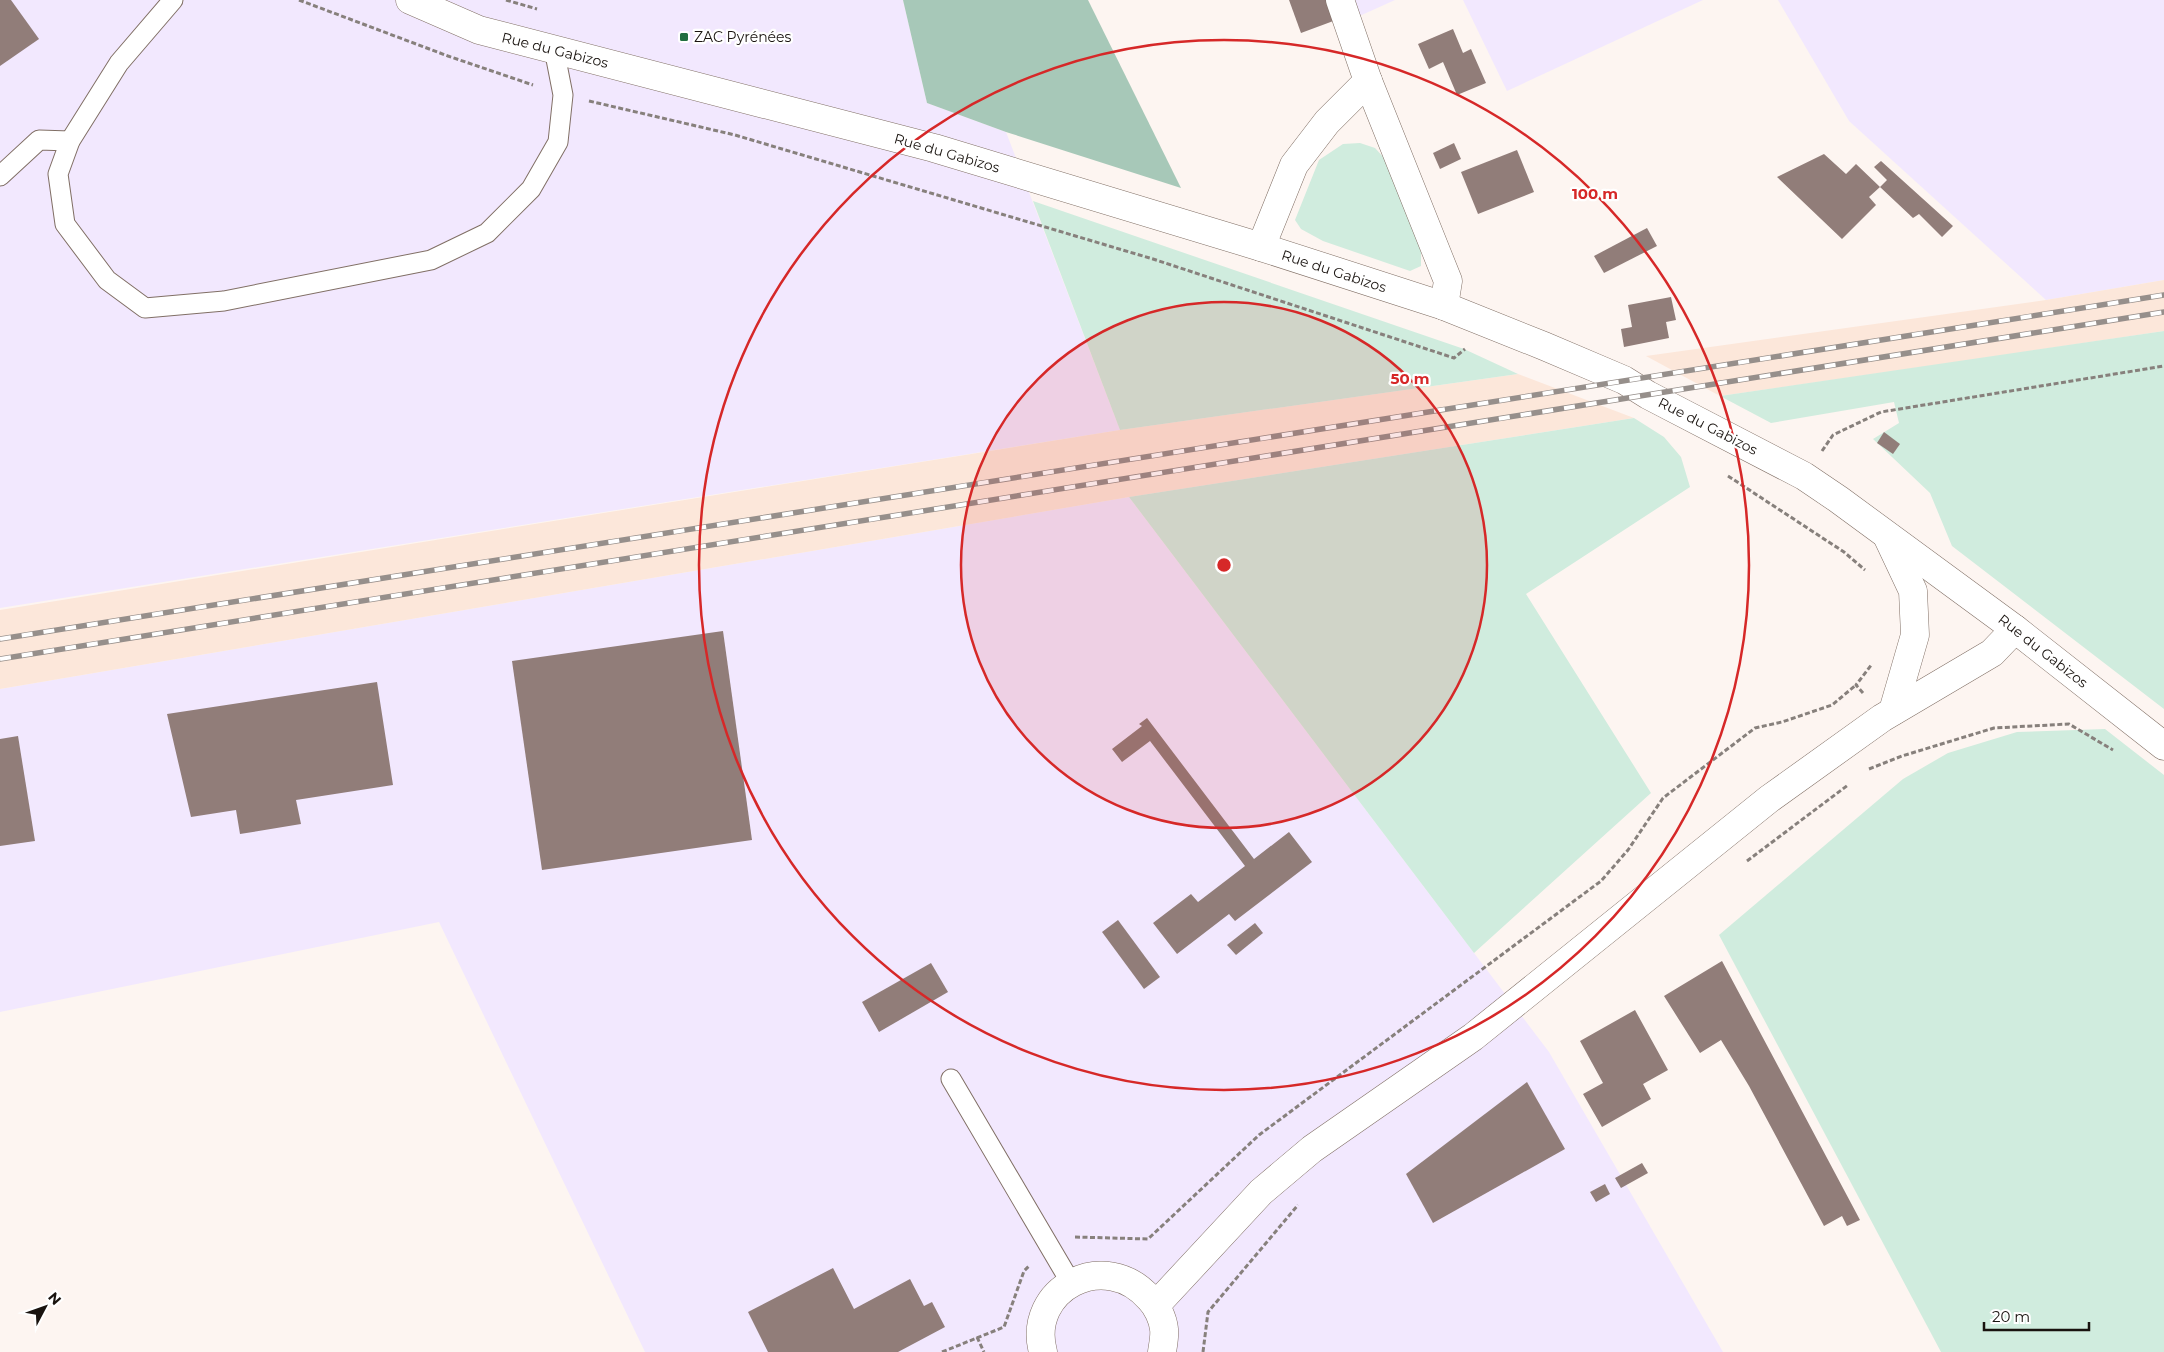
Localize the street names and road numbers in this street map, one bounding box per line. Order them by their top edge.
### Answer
street label: Rue du Gabizos [500,28,610,72]
street label: Rue du Gabizos [892,129,1002,177]
street label: Rue du Gabizos [1279,246,1389,296]
street label: Rue du Gabizos [1655,393,1761,459]
street label: Rue du Gabizos [1994,610,2092,692]

